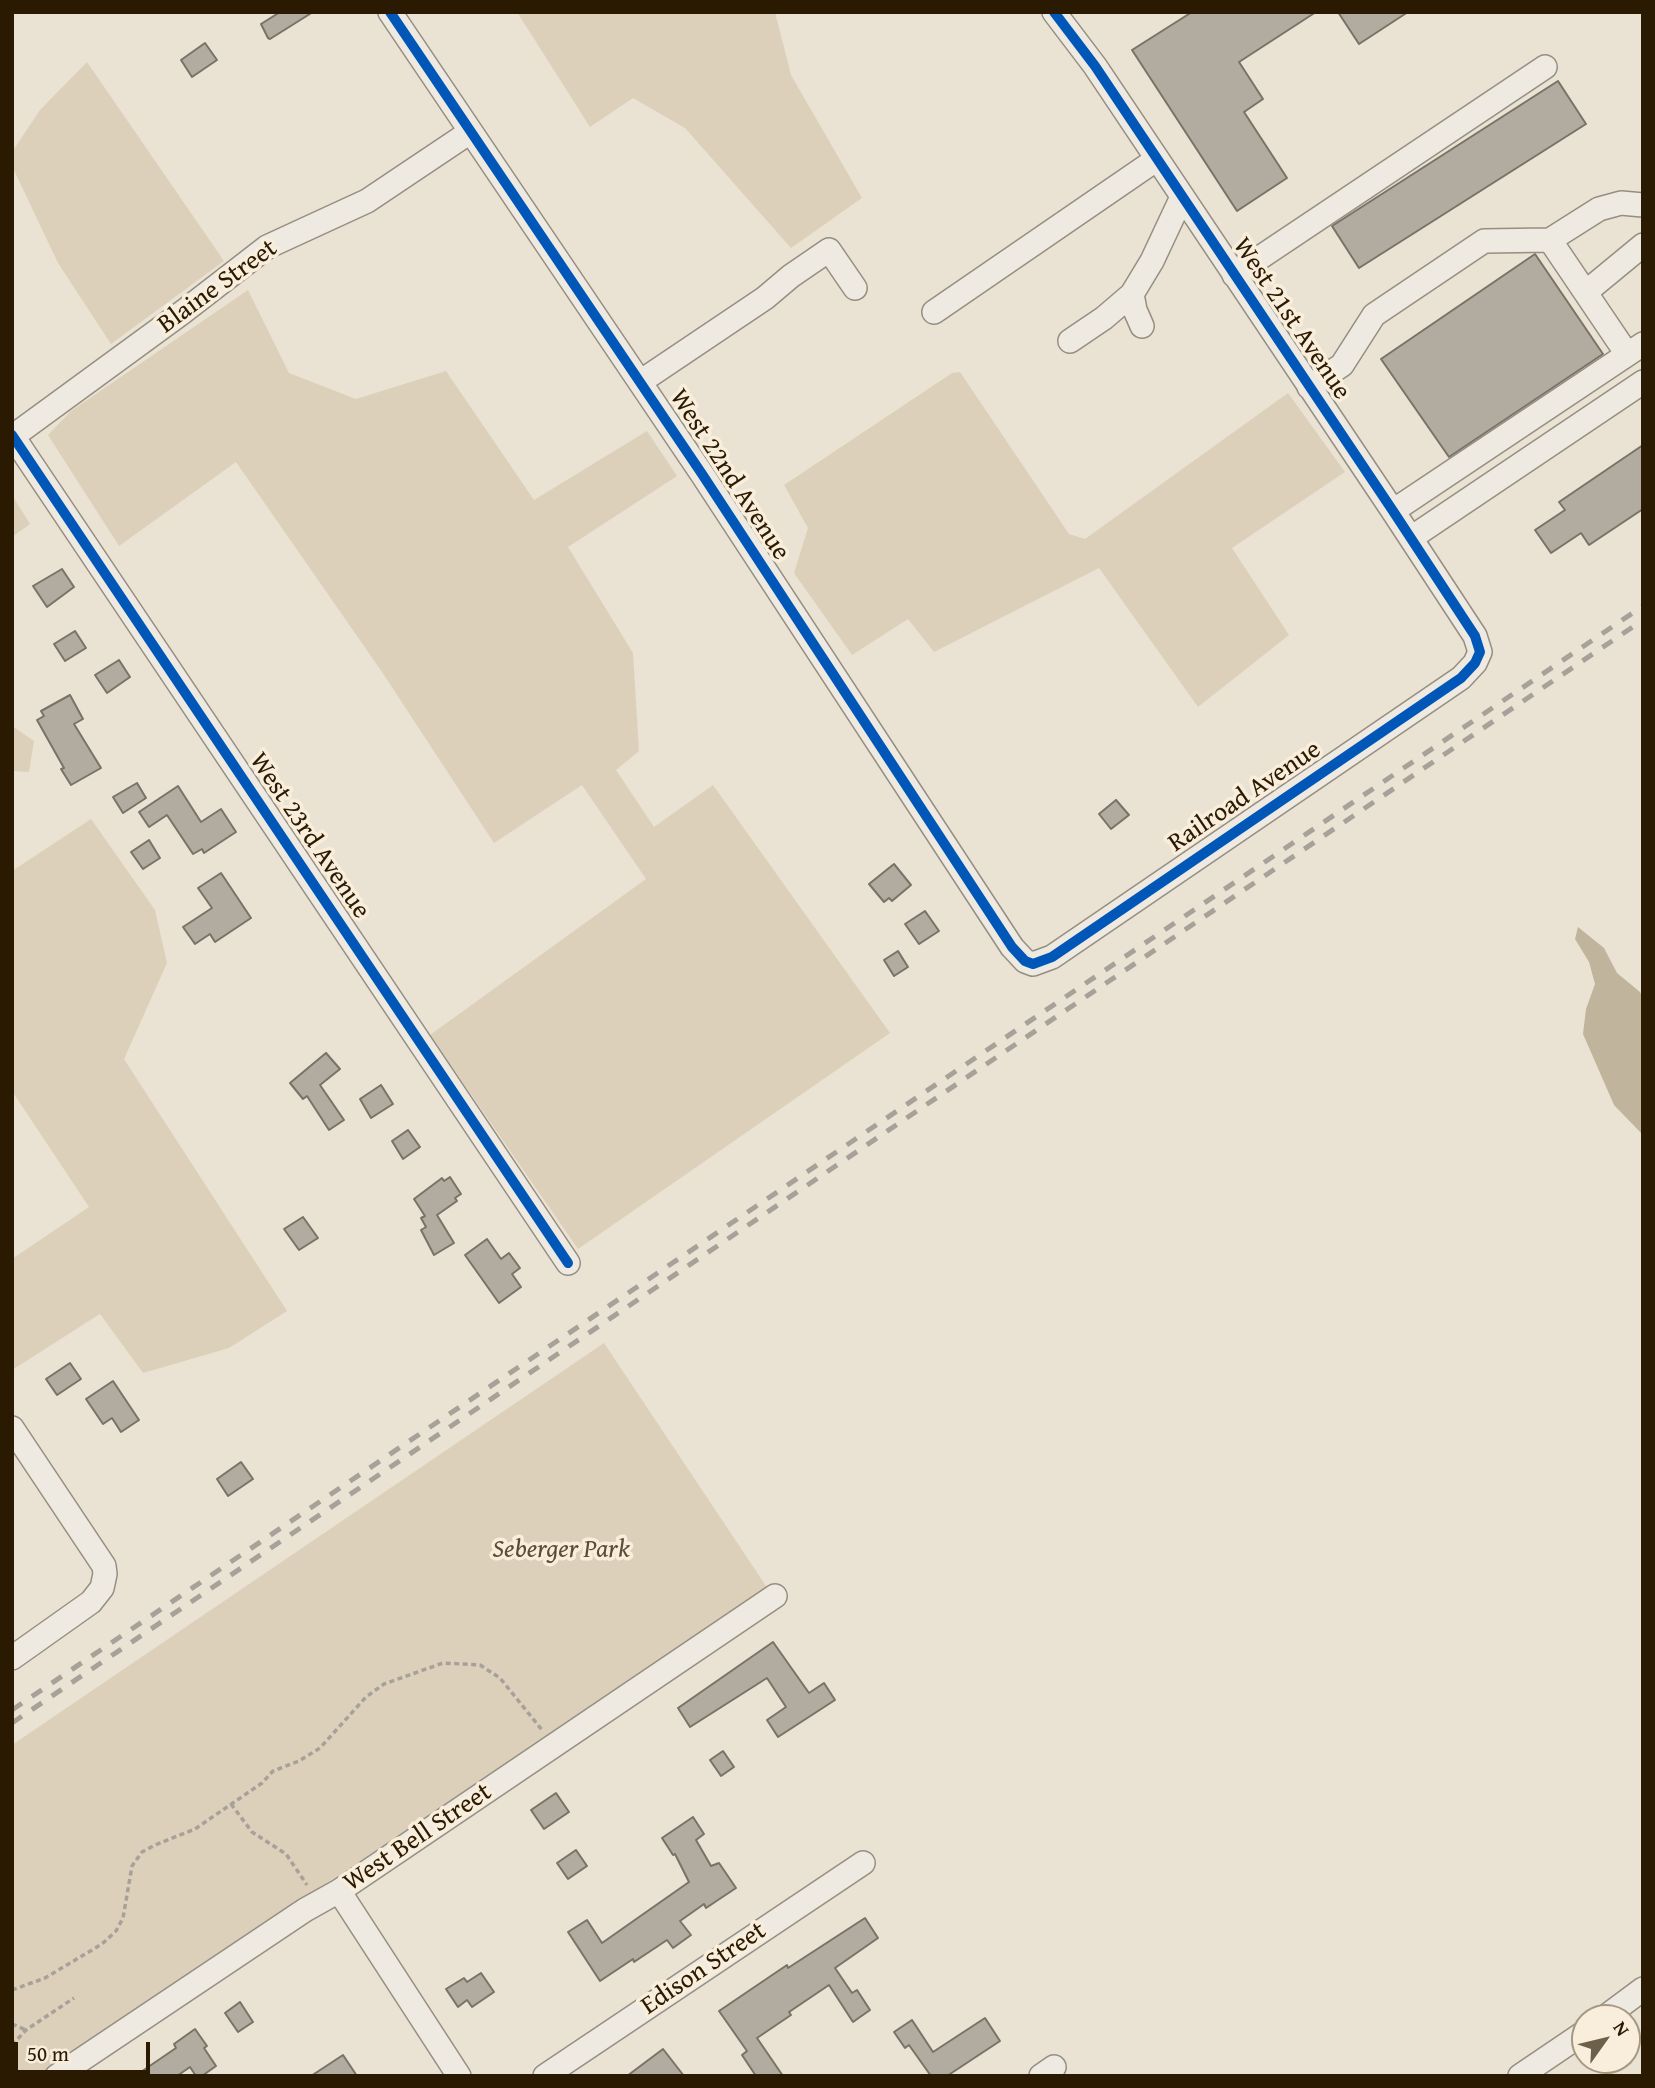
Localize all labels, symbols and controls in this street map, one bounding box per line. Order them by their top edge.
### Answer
street label: West 21st Avenue [1225,232,1357,406]
street label: Blaine Street [152,233,284,341]
street label: West 22nd Avenue [662,384,796,566]
street label: Railroad Avenue [1163,735,1327,859]
street label: West 23rd Avenue [242,747,376,925]
park label: Seberger Park [492,1534,630,1566]
street label: West Bell Street [338,1777,498,1899]
street label: Edison Street [636,1916,772,2022]
north arrow [1571,2004,1641,2074]
text: N [1607,2015,1637,2041]
scale bar [18,2028,154,2072]
text: 50 m [27,2038,69,2069]

